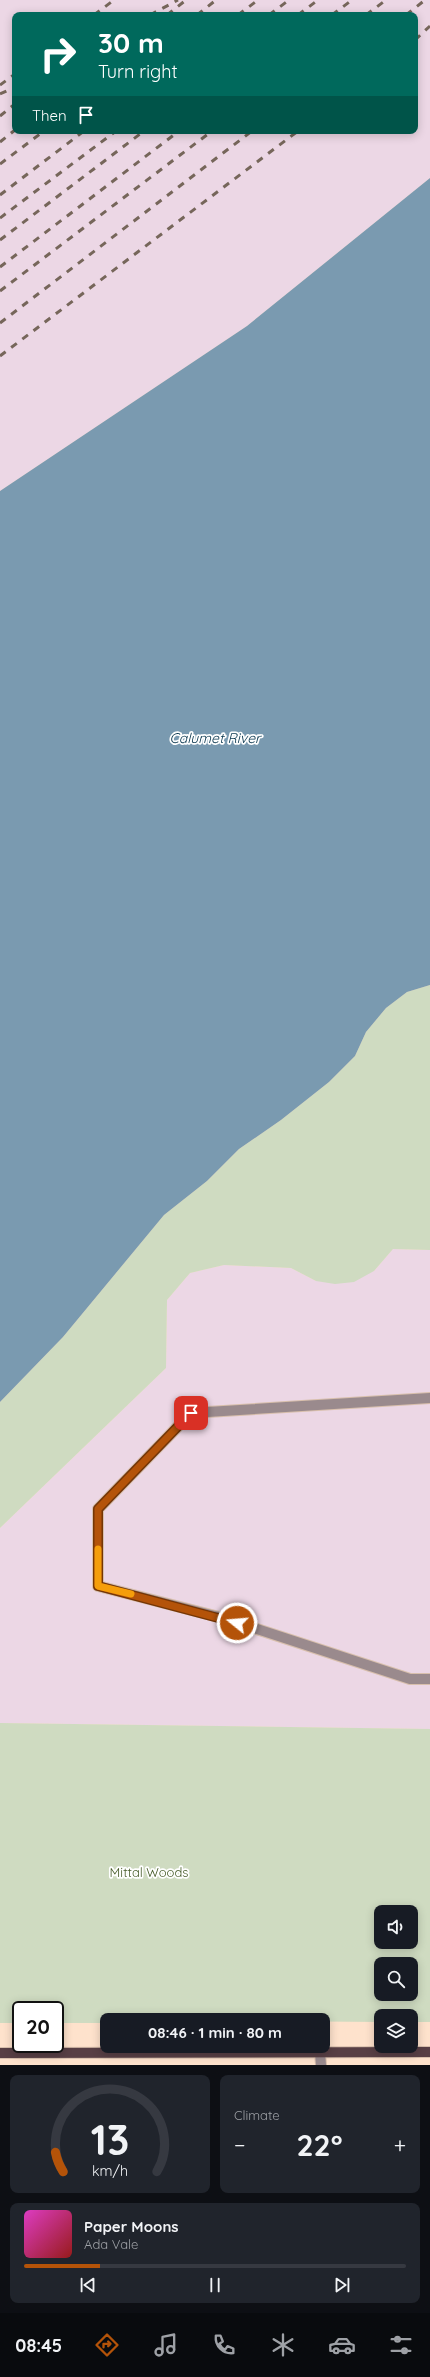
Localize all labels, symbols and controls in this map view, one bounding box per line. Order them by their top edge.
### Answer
text: 30 m [98,25,164,60]
icon: right [32,28,84,80]
text: Turn right [98,60,178,83]
icon: arrive [75,104,97,126]
text: Then [32,106,67,125]
water label: Calumet River [170,729,262,747]
pin [174,1396,208,1430]
icon: arrive [180,1402,202,1424]
position arrow [216,1602,258,1644]
park label: Mittal Woods [110,1864,188,1880]
map controls [374,1905,418,2053]
button: sound [374,1905,418,1949]
button: search [374,1957,418,2001]
speed limit sign: 20 [12,2001,64,2053]
button: layers [374,2009,418,2053]
text: 08:46 · 1 min · 80 m [148,2023,282,2042]
text: Climate [234,2107,280,2123]
text: 13 [91,2113,129,2165]
text: 22° [297,2126,342,2164]
text: − [234,2131,245,2159]
text: + [394,2131,406,2159]
text: km/h [92,2162,128,2180]
text: Paper Moons [84,2217,179,2236]
text: Ada Vale [84,2236,138,2252]
icon: previous [77,2274,99,2296]
icon: pause [204,2274,226,2296]
icon: next [331,2274,353,2296]
icon: directions [93,2331,121,2359]
icon: music [152,2331,180,2359]
icon: phone [210,2331,238,2359]
icon: climate [269,2331,297,2359]
icon: car [328,2331,356,2359]
icon: filters [387,2331,415,2359]
text: 08:45 [15,2334,62,2357]

